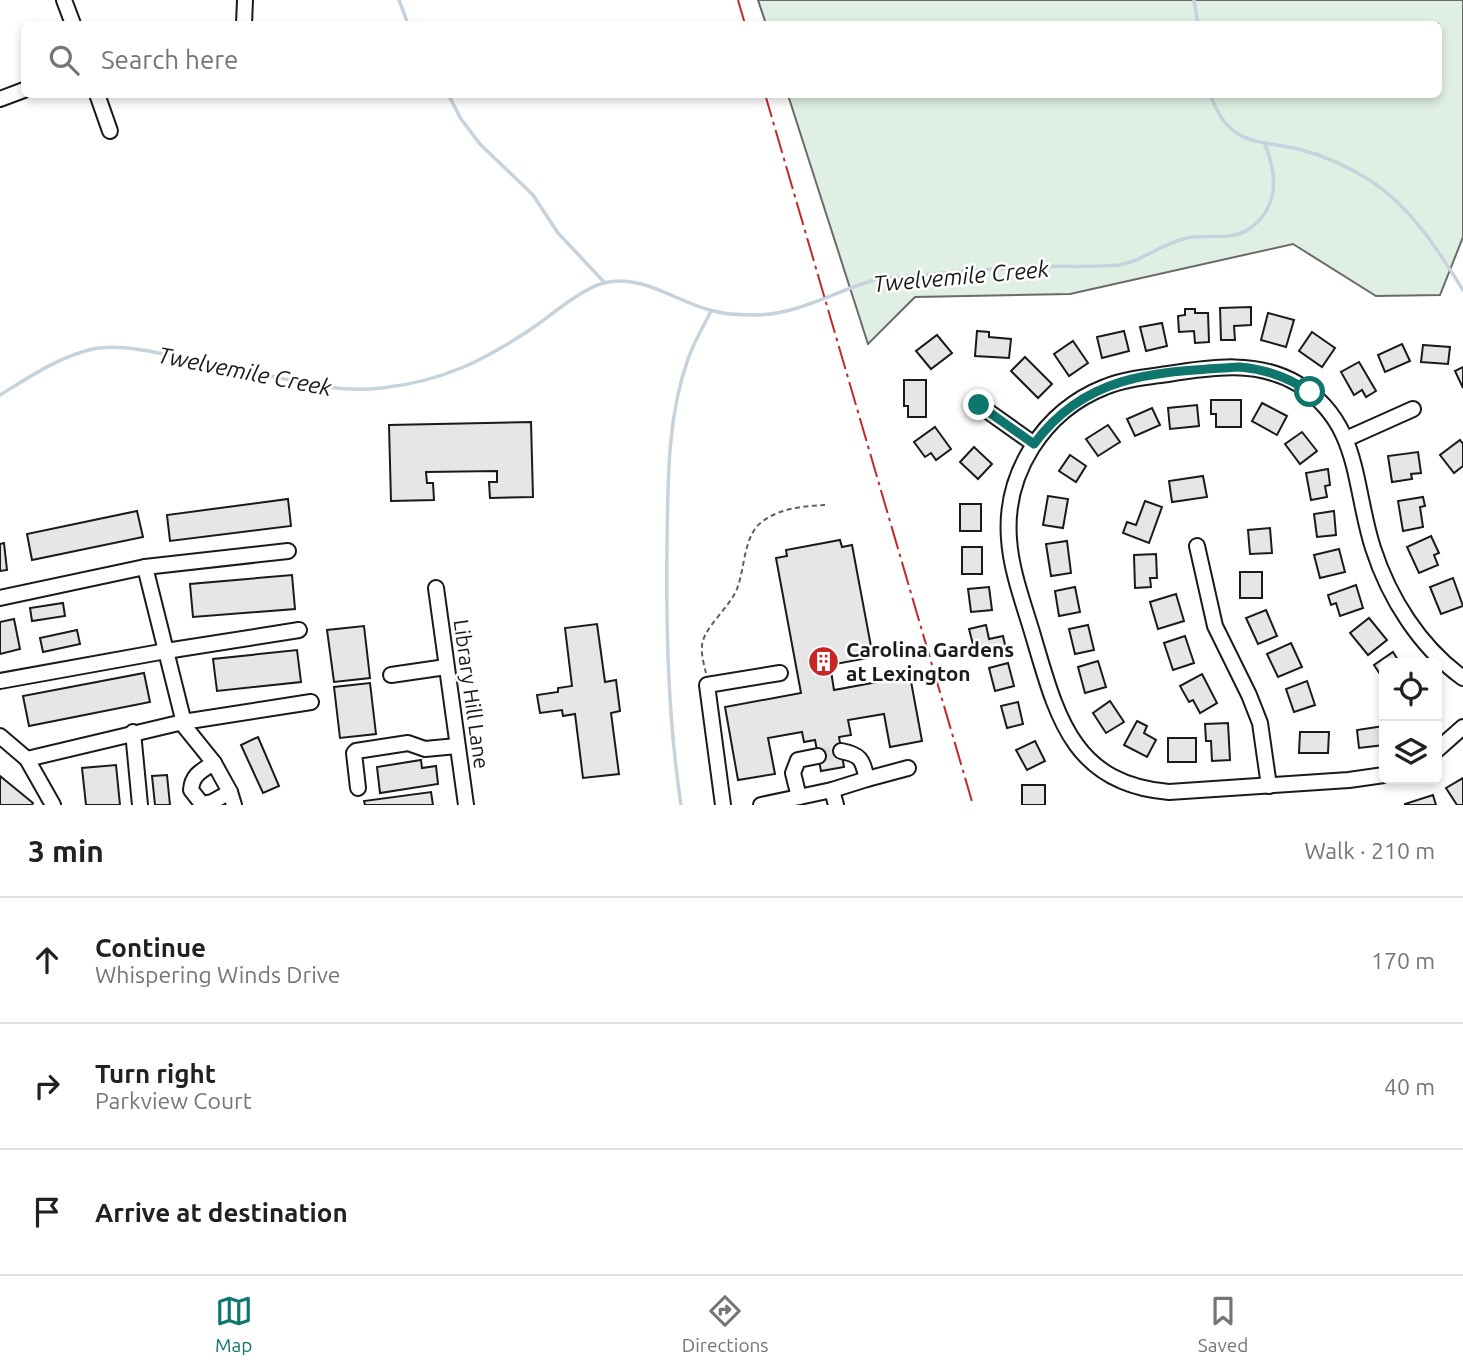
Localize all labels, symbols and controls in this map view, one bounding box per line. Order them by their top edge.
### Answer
search box [21,21,1442,98]
icon: search [45,41,83,79]
text: Search here [101,45,238,74]
water label: Twelvemile Creek [872,256,1050,296]
water label: Twelvemile Creek [156,342,334,400]
route start [1294,376,1325,407]
route end [963,389,994,420]
street label: Library Hill Lane [450,618,494,770]
place label: Carolina Gardens at Lexington [846,637,1014,685]
building icon: Carolina Gardens at Lexington [806,644,840,678]
map controls [1379,658,1442,784]
button: locate [1379,658,1442,721]
button: layers [1379,721,1442,784]
text: 3 min [28,834,104,868]
text: Walk · 210 m [1304,838,1435,863]
text: Continue [95,933,206,962]
icon: ahead [28,941,66,979]
text: 170 m [1371,948,1435,973]
text: Whispering Winds Drive [95,962,341,987]
text: Turn right [95,1059,216,1088]
icon: right [28,1067,66,1105]
text: 40 m [1384,1074,1435,1099]
text: Parkview Court [95,1088,252,1113]
icon: arrive [28,1193,66,1231]
text: Arrive at destination [95,1198,348,1227]
tab: Map [215,1292,253,1356]
tab: Directions [682,1292,769,1356]
tab: Saved [1198,1292,1248,1356]

